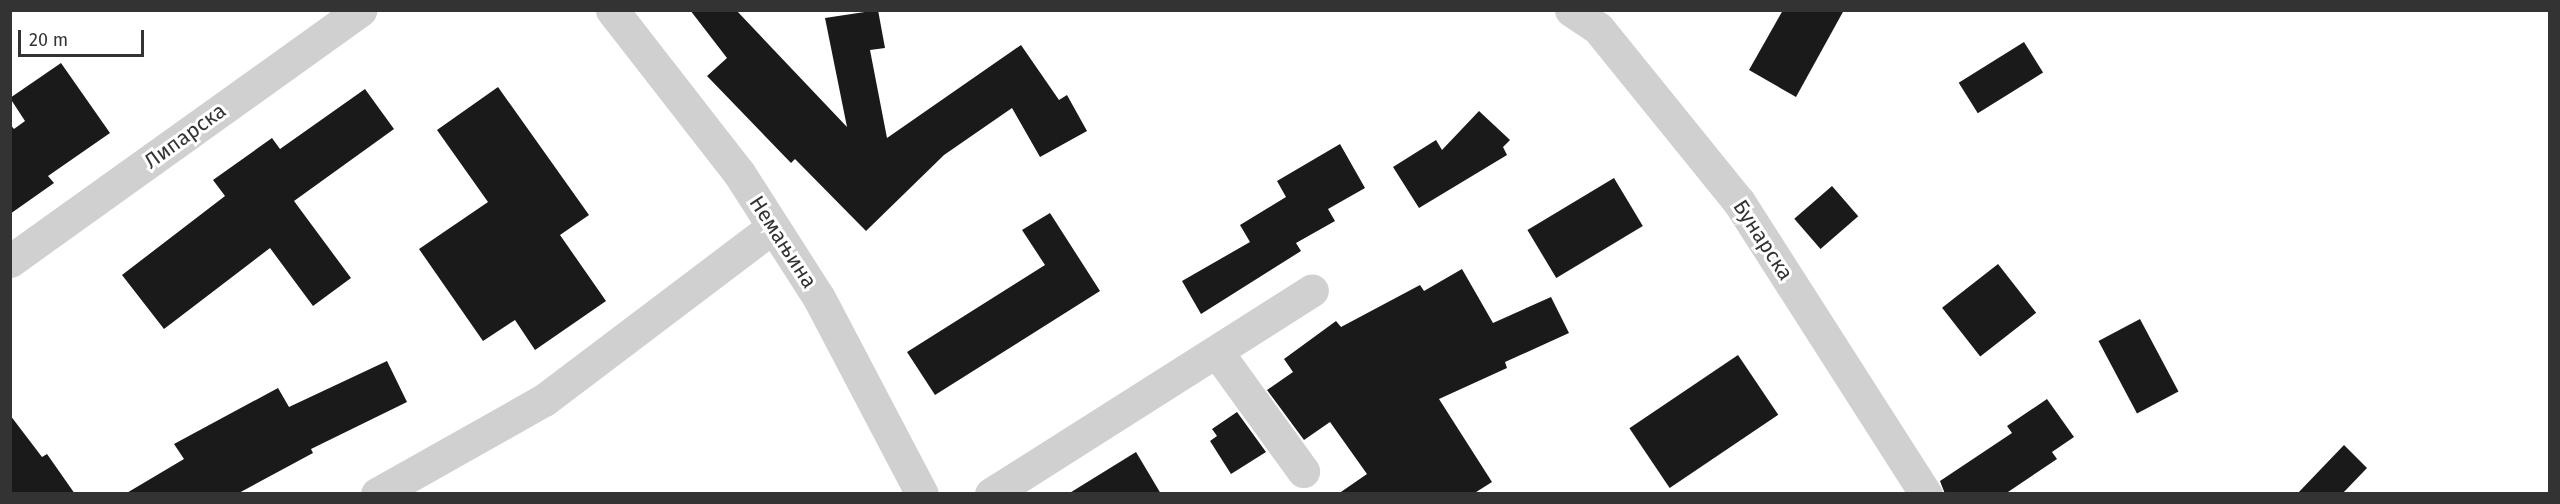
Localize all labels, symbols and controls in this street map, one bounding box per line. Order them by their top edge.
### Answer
scale bar [21,18,147,56]
text: 20 m [29,29,68,51]
street label: Липарска [139,98,231,174]
street label: Немањина [744,191,822,293]
street label: Бунарска [1728,195,1798,285]

